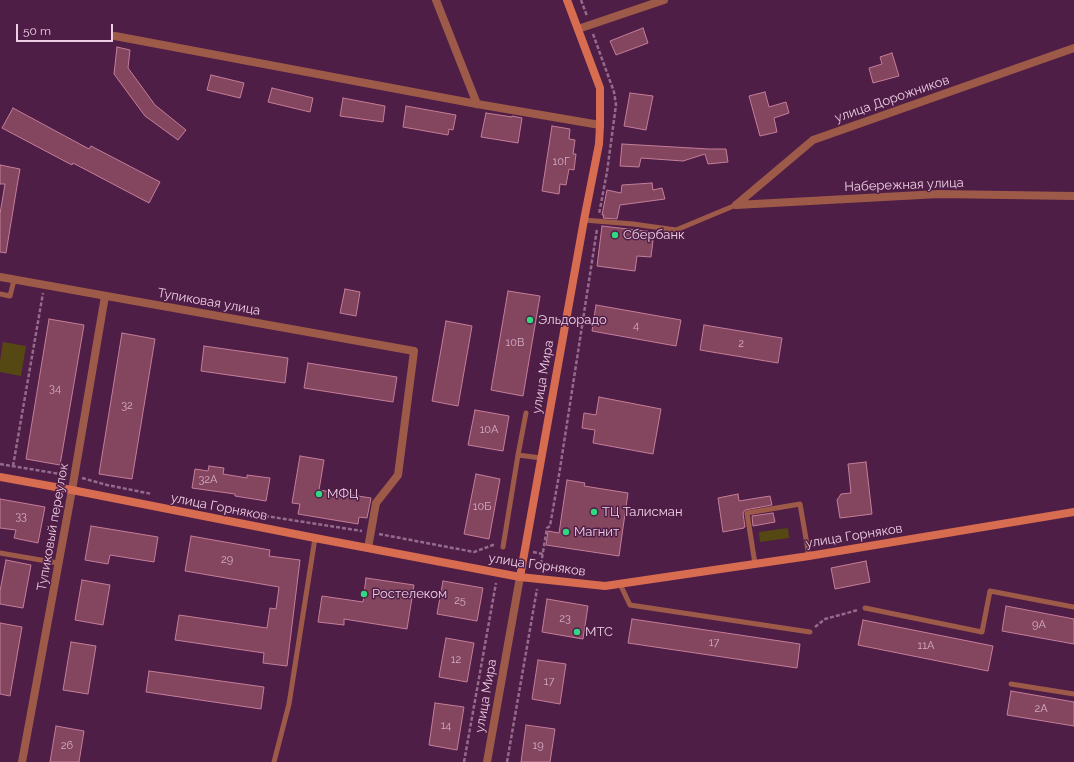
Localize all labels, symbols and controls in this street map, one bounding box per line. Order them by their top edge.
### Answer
scale bar [18,16,115,42]
text: 50 m [23,24,51,38]
street label: улица Дорожников [833,72,951,126]
house number: 10Г [552,155,570,169]
street label: Набережная улица [844,175,964,195]
place label: Сбербанк [623,227,685,243]
marker: Сбербанк [610,230,620,240]
street label: Тупиковая улица [156,285,262,319]
place label: Эльдорадо [538,312,607,328]
marker: Эльдорадо [525,315,535,325]
house number: 4 [633,319,639,333]
house number: 10В [506,336,524,350]
house number: 2 [738,337,744,351]
street label: улица Мира [529,339,557,415]
house number: 34 [49,382,61,396]
house number: 32 [121,399,133,413]
house number: 10А [480,423,498,437]
street label: Тупиковый переулок [34,462,72,592]
house number: 32А [198,473,218,487]
place label: МФЦ [327,486,358,502]
marker: МФЦ [314,489,324,499]
street label: улица Горняков [169,490,269,524]
house number: 10Б [473,500,491,514]
place label: ТЦ Талисман [602,504,682,520]
marker: ТЦ Талисман [589,507,599,517]
house number: 33 [15,510,27,524]
street label: улица Горняков [804,521,904,551]
place label: Магнит [574,524,619,540]
marker: Магнит [561,527,571,537]
street label: улица Горняков [487,550,587,580]
house number: 29 [221,553,233,567]
place label: Ростелеком [372,586,447,602]
marker: Ростелеком [359,589,369,599]
house number: 25 [454,594,466,608]
house number: 23 [559,612,571,626]
house number: 9А [1032,618,1046,632]
place label: МТС [585,624,613,640]
marker: МТС [572,627,582,637]
house number: 17 [709,636,719,650]
house number: 11А [918,639,934,653]
house number: 12 [451,653,461,667]
street label: улица Мира [472,658,500,734]
house number: 17 [544,675,554,689]
house number: 2А [1034,702,1048,716]
house number: 14 [441,719,451,733]
house number: 26 [61,739,73,753]
house number: 19 [532,739,544,753]

